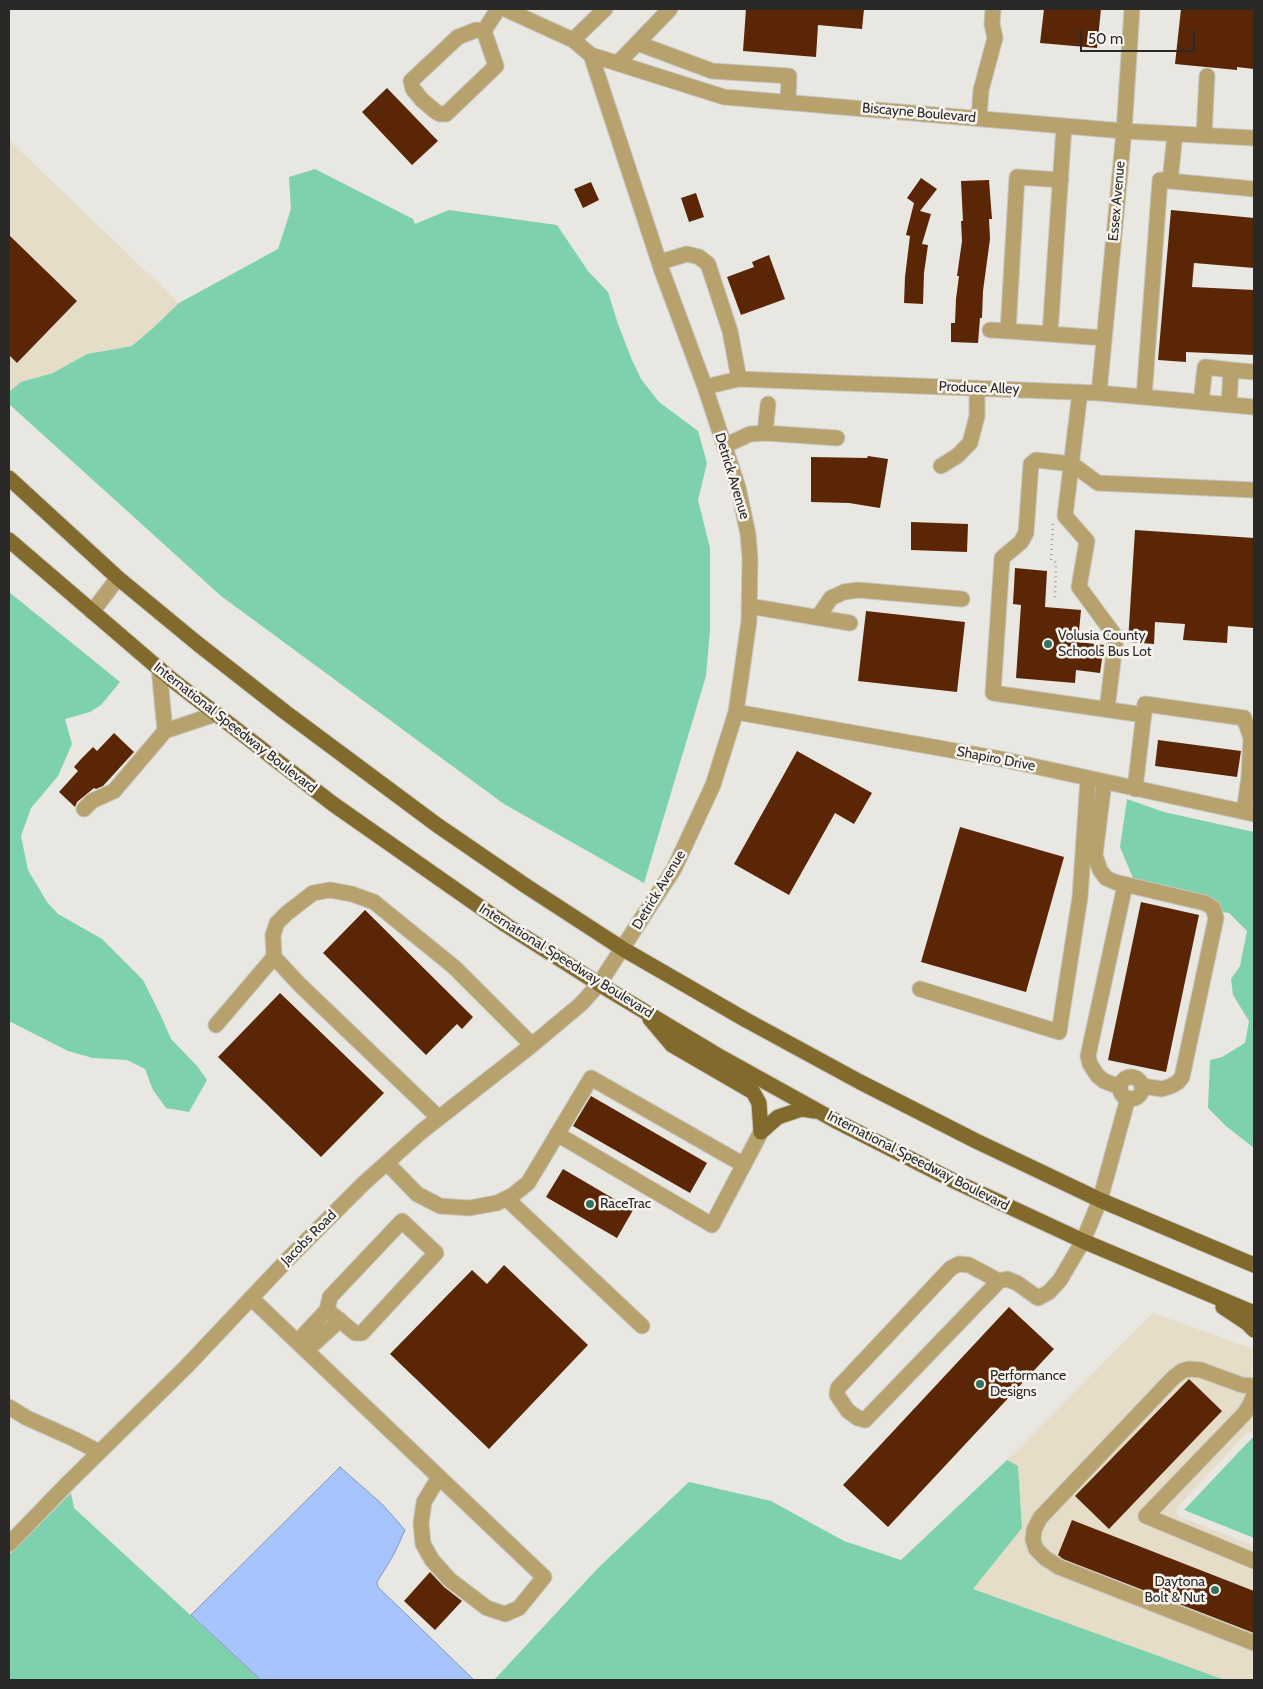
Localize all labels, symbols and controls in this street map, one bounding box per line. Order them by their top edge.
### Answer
scale bar [1083,20,1198,52]
text: 50 m [1088,30,1123,48]
street label: Biscayne Boulevard [861,100,977,126]
street label: Essex Avenue [1105,160,1129,242]
street label: Produce Alley [938,378,1020,398]
street label: Detrick Avenue [711,431,753,521]
place label: Volusia County Schools Bus Lot [1058,628,1152,660]
marker: Volusia County Schools Bus Lot [1042,638,1054,650]
street label: International Speedway Boulevard [150,659,320,797]
street label: Shapiro Drive [955,743,1037,775]
street label: Detrick Avenue [629,847,689,933]
street label: International Speedway Boulevard [476,900,656,1022]
street label: International Speedway Boulevard [824,1108,1012,1214]
place label: RaceTrac [600,1196,651,1212]
marker: RaceTrac [584,1198,596,1210]
street label: Jacobs Road [278,1207,340,1269]
place label: Performance Designs [990,1368,1066,1400]
marker: Performance Designs [974,1378,986,1390]
place label: Daytona Bolt & Nut [1144,1574,1205,1606]
marker: Daytona Bolt & Nut [1209,1584,1221,1596]

